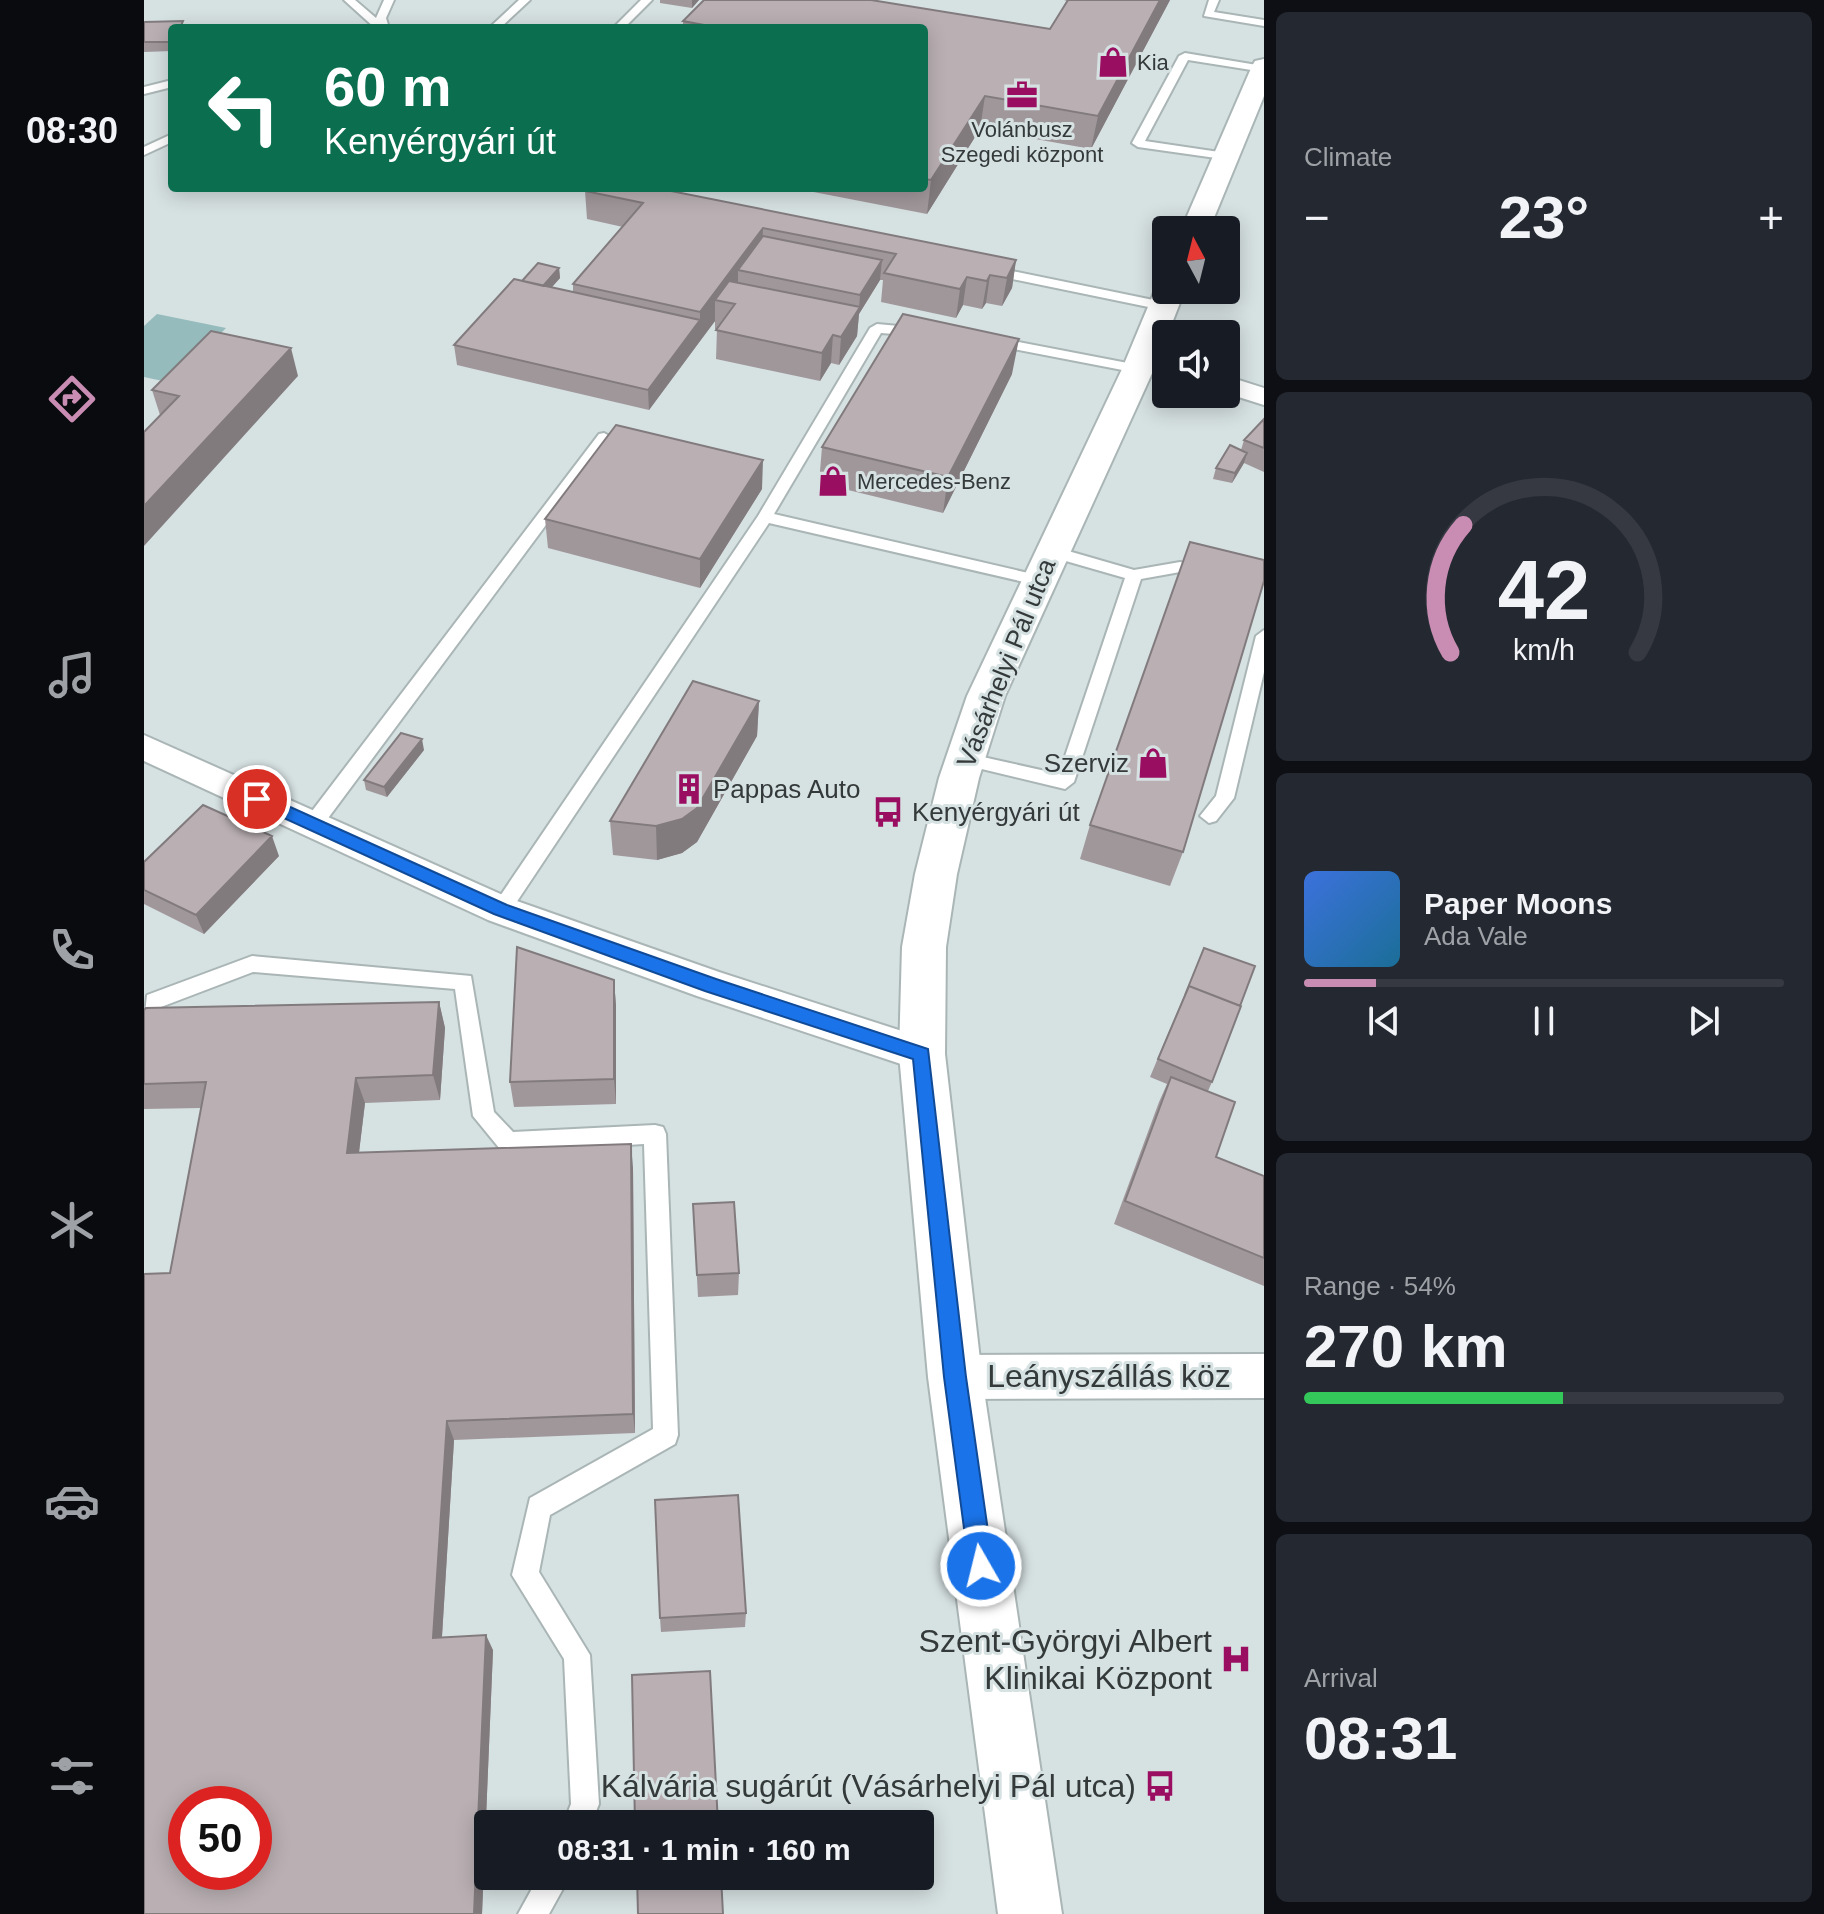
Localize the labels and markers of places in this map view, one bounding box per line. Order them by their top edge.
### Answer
shop icon: Kia [1096,45,1130,79]
place label: Kia [1137,50,1170,75]
office icon: Volánbusz Szegedi központ [1005,78,1039,112]
place label: Volánbusz Szegedi központ [941,117,1103,167]
shop icon: Mercedes-Benz [816,464,850,498]
place label: Mercedes-Benz [857,469,1011,494]
shop icon: Szerviz [1136,746,1170,780]
place label: Szerviz [1044,748,1129,778]
pin [223,765,291,833]
building icon: Pappas Auto [672,772,706,806]
place label: Pappas Auto [713,774,860,804]
bus stop icon: Kenyérgyári út [871,795,905,829]
place label: Kenyérgyári út [912,797,1080,827]
place label: Szent-Györgyi Albert Klinikai Központ [919,1623,1212,1696]
hospital icon: Szent-Györgyi Albert Klinikai Központ [1219,1642,1253,1676]
place label: Kálvária sugárút (Vásárhelyi Pál utca) [601,1768,1136,1804]
bus stop icon: Kálvária sugárút (Vásárhelyi Pál utca) [1143,1769,1177,1803]

